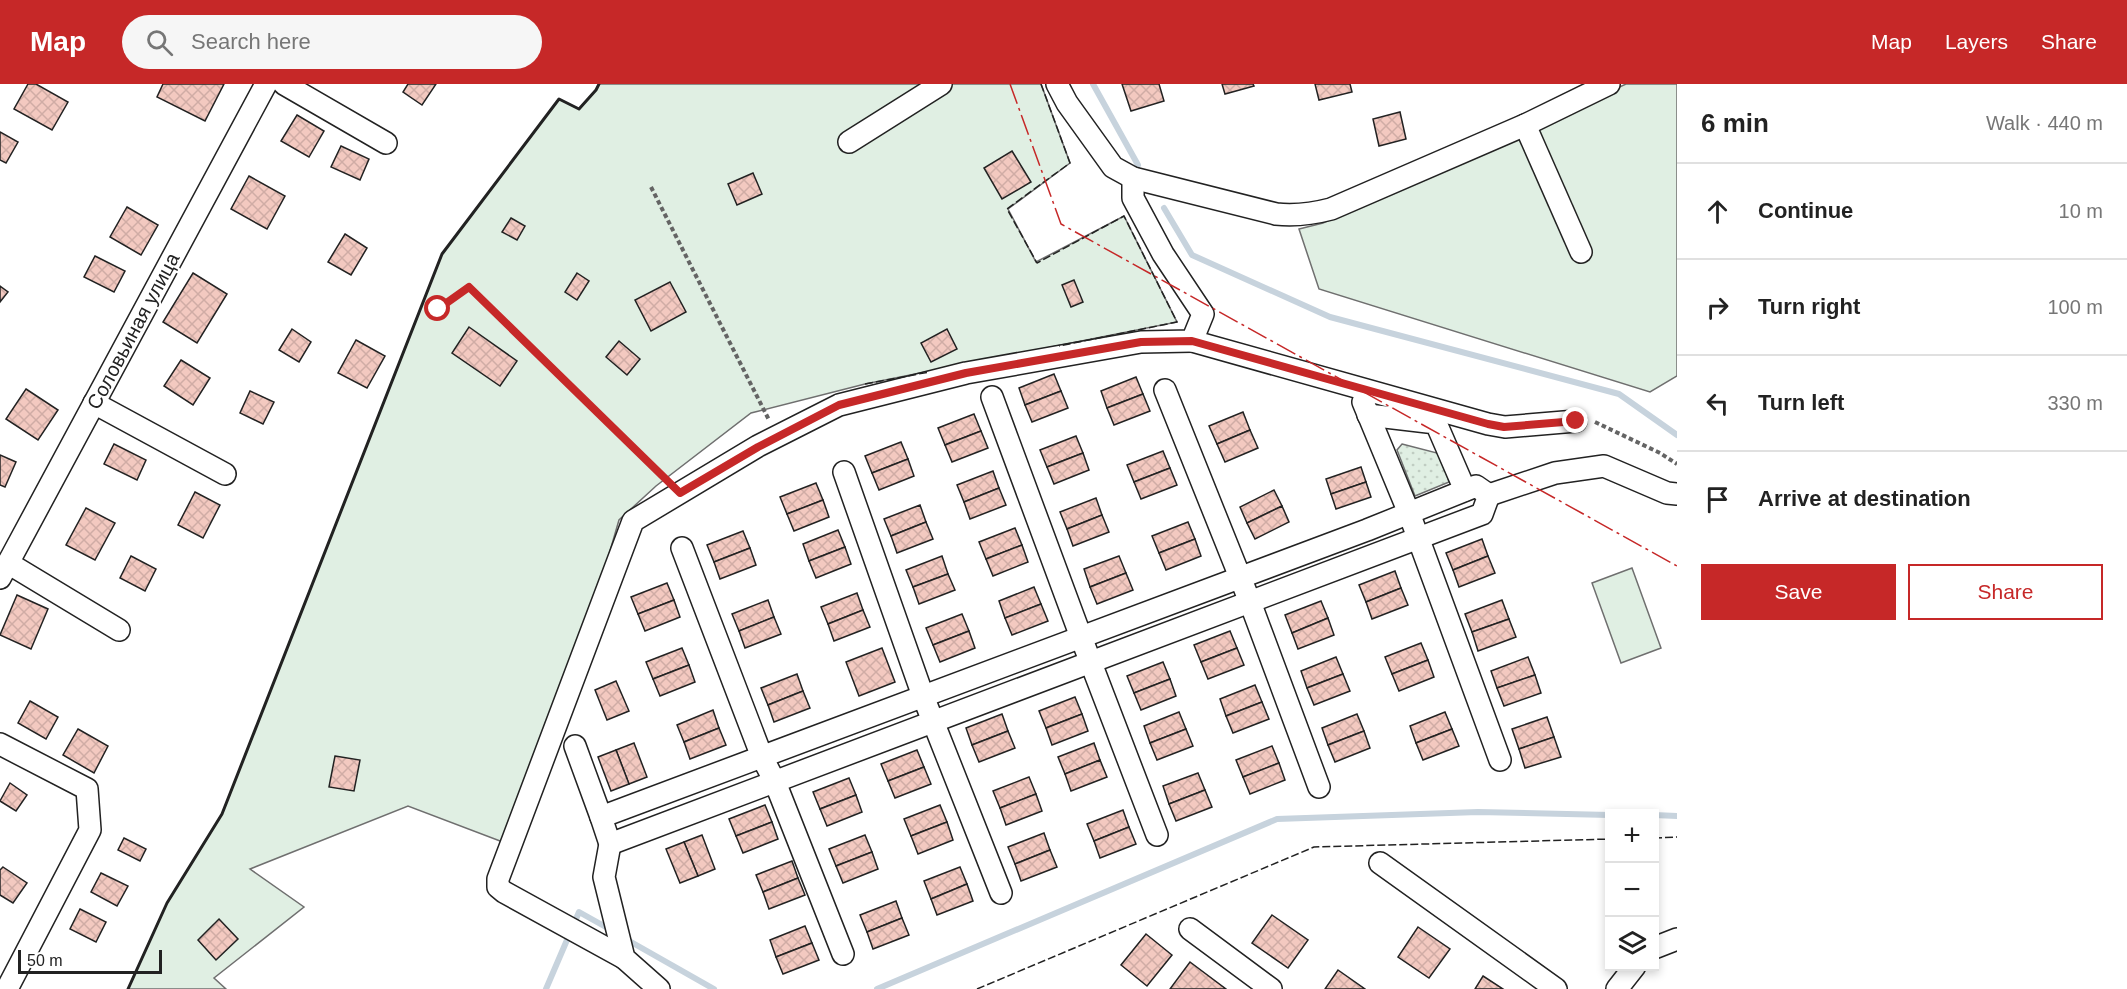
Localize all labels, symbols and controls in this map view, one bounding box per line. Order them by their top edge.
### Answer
search box [122,15,542,69]
text: Map [30,26,86,57]
icon: search [143,26,176,59]
text: Search here [191,29,311,54]
text: Map [1871,30,1912,53]
text: Layers [1945,30,2008,53]
text: Share [2041,30,2097,53]
text: 6 min [1701,108,1769,138]
text: Walk · 440 m [1986,112,2103,134]
icon: ahead [1701,195,1734,228]
text: Continue [1758,198,1853,223]
text: 10 m [2059,200,2103,222]
street label: Соловьиная улица [82,248,184,413]
icon: right [1701,291,1734,324]
text: Turn right [1758,294,1860,319]
route start [424,295,450,321]
text: 100 m [2047,296,2103,318]
icon: left [1701,387,1734,420]
text: Turn left [1758,390,1844,415]
text: 330 m [2047,392,2103,414]
route end [1562,407,1588,433]
icon: arrive [1701,483,1734,516]
text: Arrive at destination [1758,486,1971,511]
button: Save [1701,564,1896,620]
button: Share [1908,564,2103,620]
map controls [1605,809,1659,971]
button: + [1605,809,1659,863]
button: − [1605,863,1659,917]
button: layers [1605,917,1659,971]
scale bar [18,947,162,974]
text: 50 m [27,952,63,969]

